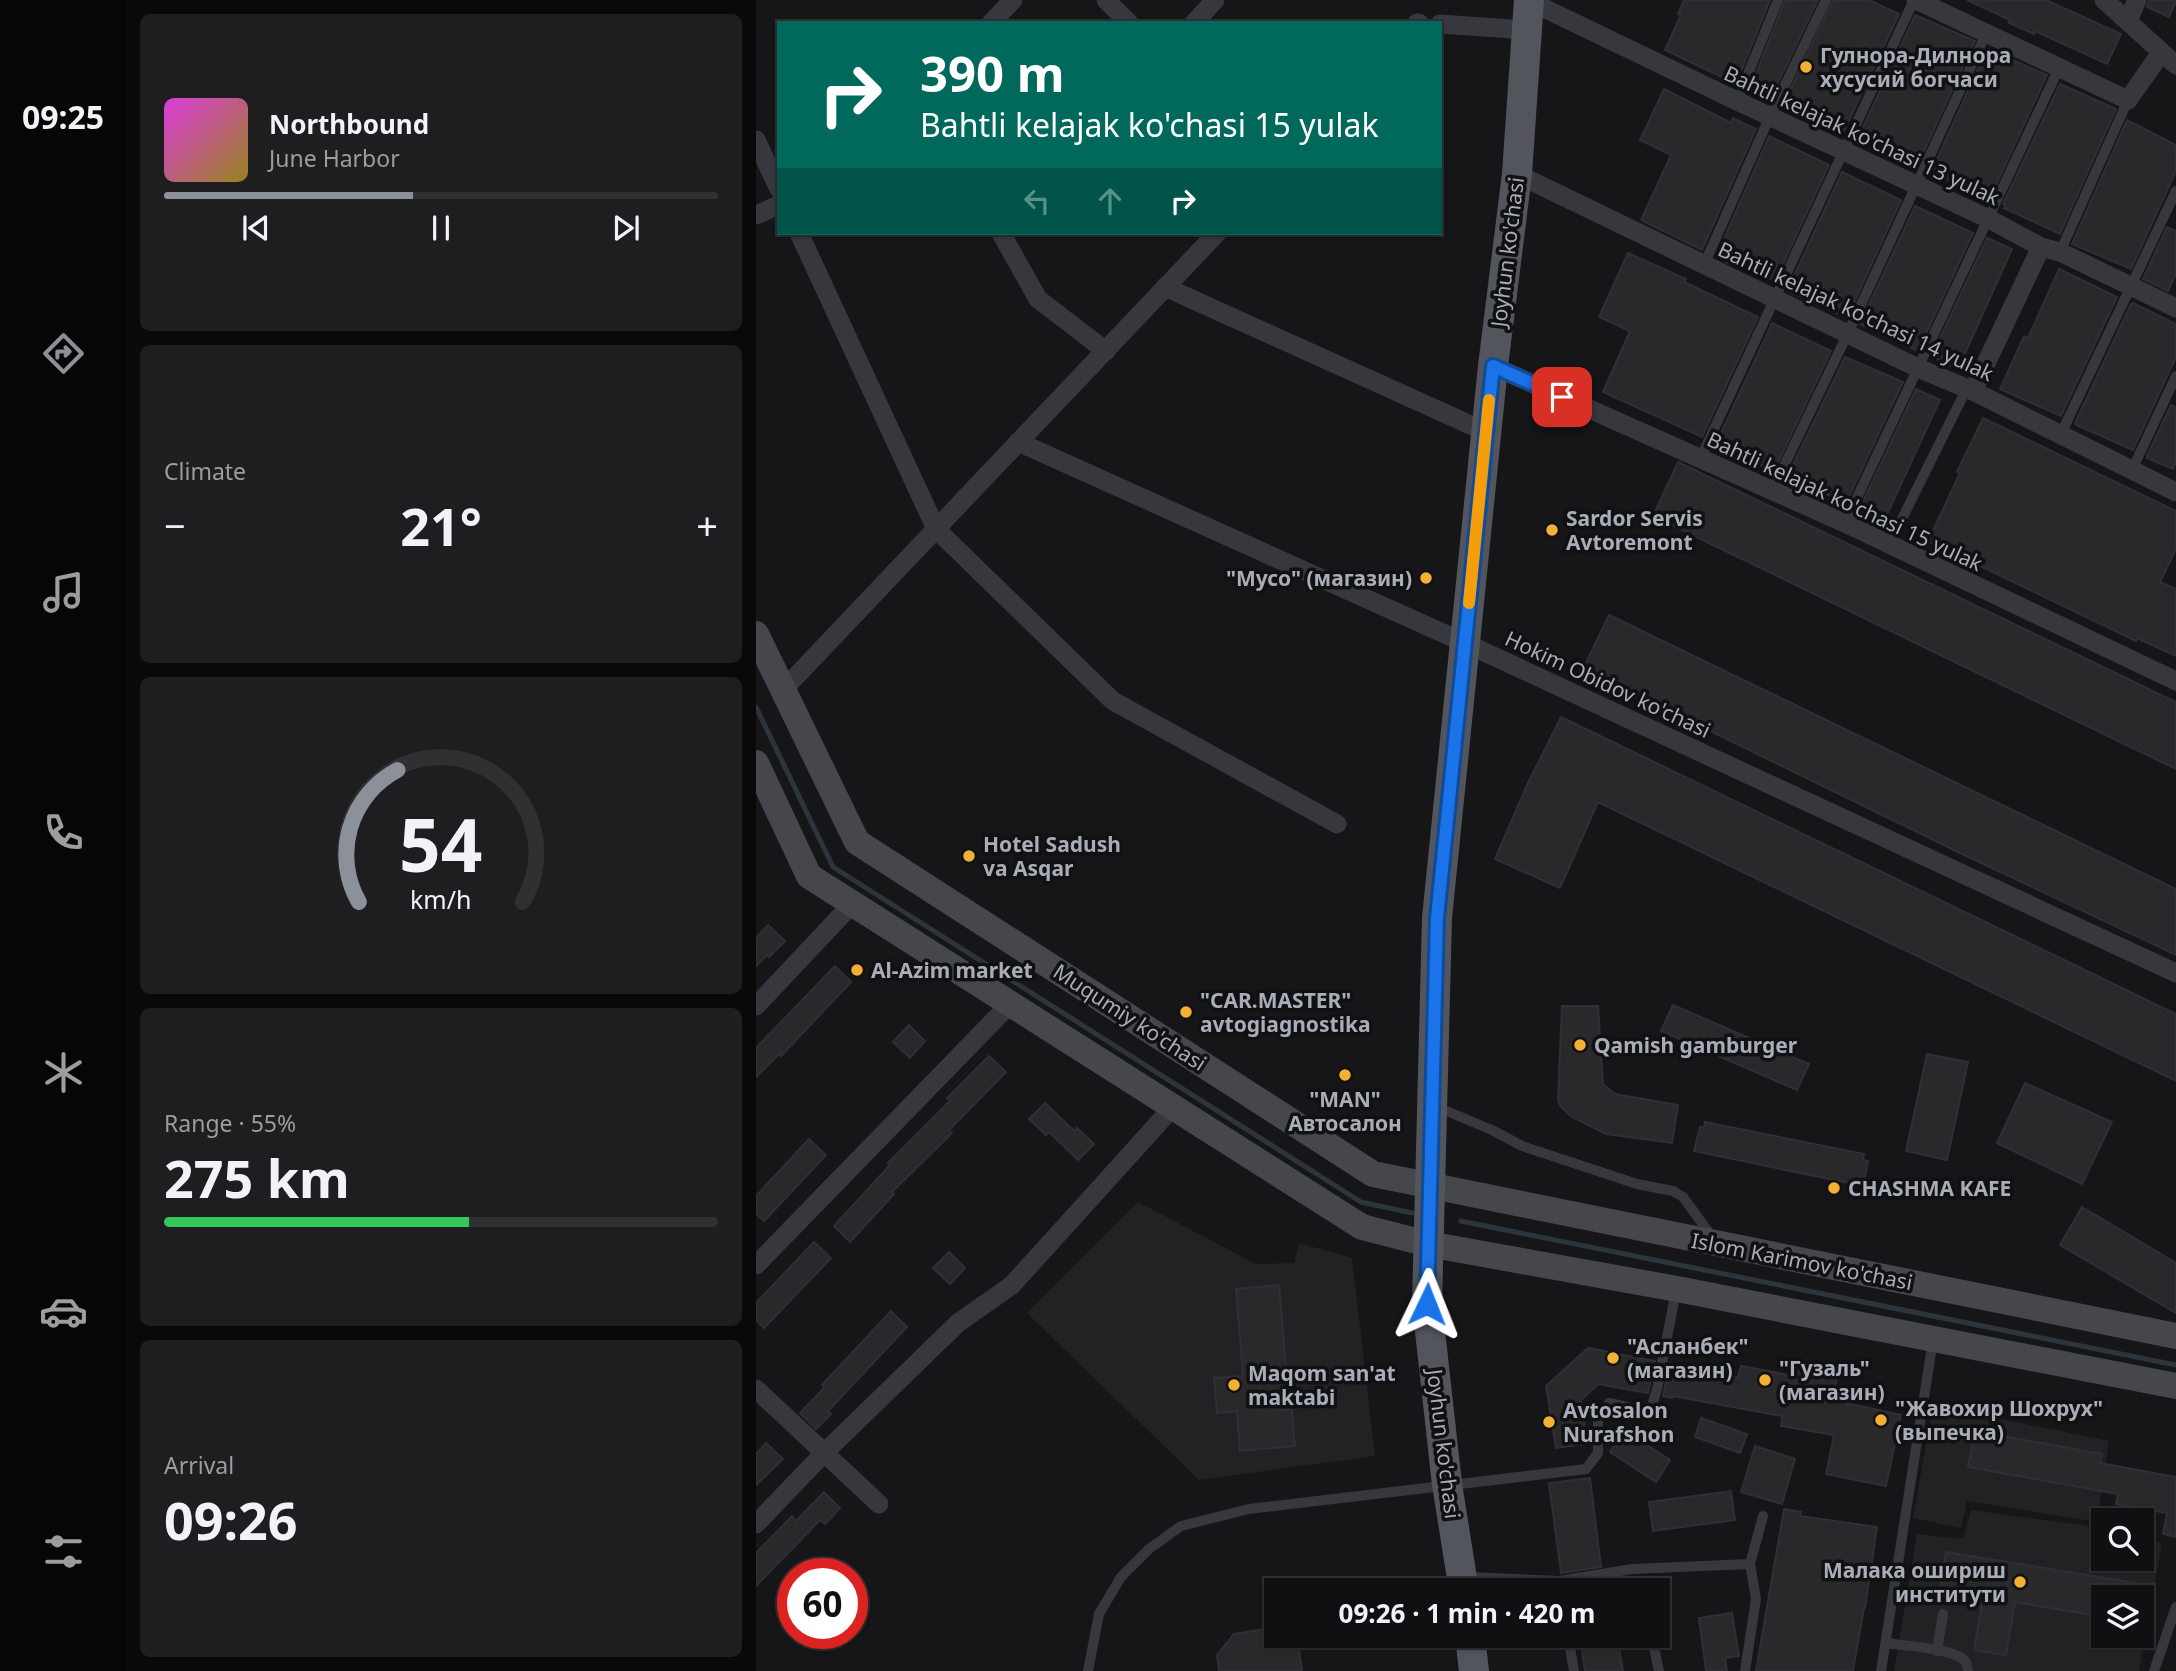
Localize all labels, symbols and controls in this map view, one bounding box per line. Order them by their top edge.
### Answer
text: 390 m [920,40,1065,106]
place label: Гулнора-Дилнора хусусий богчаси [1820,41,2011,93]
icon: right [805,49,896,140]
street label: Bahtli kelajak ko'chasi 13 yulak [1720,59,2005,212]
marker: Гулнора-Дилнора хусусий богчаси [1798,59,1814,75]
text: 09:25 [22,95,104,138]
text: Bahtli kelajak ko'chasi 15 yulak [920,103,1379,146]
text: Northbound [269,106,429,142]
text: June Harbor [269,142,400,174]
street label: Joyhun ko'chasi [1484,176,1530,330]
icon: left [1018,182,1056,220]
icon: ahead [1091,182,1129,220]
icon: right [1164,182,1202,220]
icon: previous [237,209,275,247]
icon: pause [422,209,460,247]
icon: next [607,209,645,247]
street label: Bahtli kelajak ko'chasi 14 yulak [1714,235,1999,388]
icon: directions [39,329,88,378]
pin [1532,367,1592,427]
icon: arrive [1543,378,1581,416]
street label: Bahtli kelajak ko'chasi 15 yulak [1703,425,1988,578]
text: Climate [164,455,246,487]
text: 21° [400,490,482,561]
text: − [164,499,186,551]
text: + [696,499,718,551]
place label: Sardor Servis Avtoremont [1566,504,1703,556]
marker: Sardor Servis Avtoremont [1544,522,1560,538]
place label: "Мусо" (магазин) [1226,564,1412,592]
icon: music [39,568,88,617]
marker: "Мусо" (магазин) [1418,570,1434,586]
street label: Hokim Obidov ko'chasi [1501,624,1715,744]
text: 54 [399,794,483,893]
icon: phone [39,808,88,857]
place label: Hotel Sadush va Asqar [983,830,1121,882]
marker: Hotel Sadush va Asqar [961,848,977,864]
text: km/h [410,881,472,915]
place label: Al-Azim market [871,956,1033,984]
street label: Muqumiy ko'chasi [1048,957,1212,1077]
marker: Al-Azim market [849,962,865,978]
place label: "CAR.MASTER" avtogiagnostika [1200,986,1371,1038]
marker: "CAR.MASTER" avtogiagnostika [1178,1004,1194,1020]
place label: Qamish gamburger [1594,1031,1798,1059]
marker: Qamish gamburger [1572,1037,1588,1053]
icon: climate [39,1048,88,1097]
marker: "MAN" Автосалон [1337,1067,1353,1083]
place label: "MAN" Автосалон [1288,1085,1402,1137]
text: Range · 55% [164,1107,296,1139]
text: 275 km [164,1142,350,1213]
place label: CHASHMA KAFE [1848,1174,2011,1202]
marker: CHASHMA KAFE [1826,1180,1842,1196]
street label: Islom Karimov ko'chasi [1689,1226,1915,1296]
position arrow [1390,1267,1464,1341]
icon: car [39,1287,88,1336]
place label: "Асланбек" (магазин) [1627,1332,1749,1384]
marker: "Асланбек" (магазин) [1605,1350,1621,1366]
place label: "Гузаль" (магазин) [1779,1354,1885,1406]
place label: Maqom san'at maktabi [1248,1359,1396,1411]
street label: Joyhun ko'chasi [1421,1366,1467,1520]
marker: "Гузаль" (магазин) [1757,1372,1773,1388]
marker: Maqom san'at maktabi [1226,1377,1242,1393]
place label: "Жавохир Шохрух" (выпечка) [1895,1394,2103,1446]
place label: Avtosalon Nurafshon [1563,1396,1674,1448]
marker: "Жавохир Шохрух" (выпечка) [1873,1412,1889,1428]
marker: Avtosalon Nurafshon [1541,1414,1557,1430]
text: Arrival [164,1449,234,1481]
text: 09:26 [164,1484,298,1555]
map controls [2091,1508,2154,1648]
button: search [2091,1508,2154,1571]
icon: filters [39,1527,88,1576]
place label: Малака ошириш институти [1823,1556,2006,1608]
speed limit sign: 60 [777,1558,868,1649]
marker: Малака ошириш институти [2012,1574,2028,1590]
button: layers [2091,1585,2154,1648]
text: 09:26 · 1 min · 420 m [1339,1595,1595,1631]

